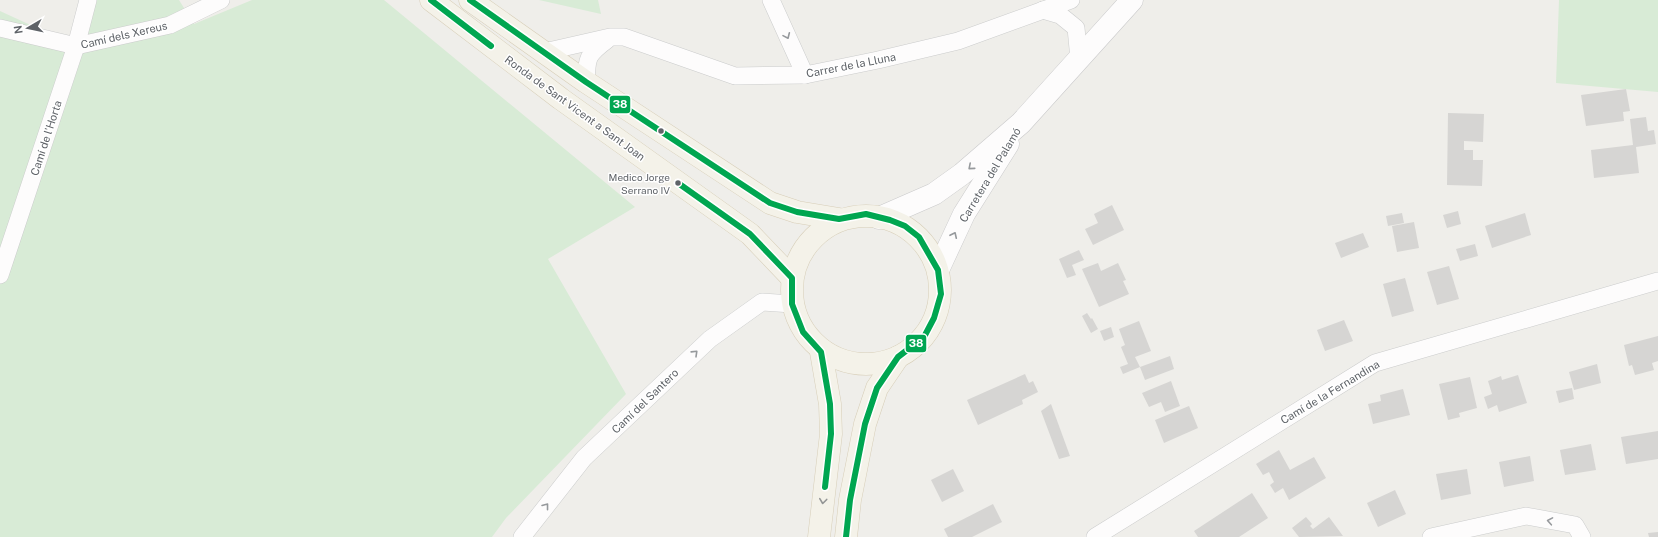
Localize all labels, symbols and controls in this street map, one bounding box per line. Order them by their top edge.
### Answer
north arrow [8,8,48,48]
street label: Camí dels Xereus [80,19,169,51]
text: N [12,24,25,35]
one-way arrow [783,32,791,39]
street label: Carrer de la Lluna [805,50,897,80]
street label: Ronda de Sant Vicent a Sant Joan [503,53,647,163]
line badge: 38 [609,95,631,114]
text: 38 [613,98,627,110]
street label: Camí de l'Horta [28,99,64,177]
unlabelled marker [656,126,666,136]
street label: Carretera del Palamó [957,126,1023,224]
one-way arrow [968,162,976,170]
place label: Medico Jorge Serrano IV [609,171,670,196]
marker: Medico Jorge Serrano IV [673,178,683,188]
one-way arrow [949,231,957,239]
line badge: 38 [905,334,927,353]
text: 38 [909,337,923,349]
one-way arrow [690,350,698,358]
street label: Camí de la Fernandina [1278,358,1382,426]
street label: Camí del Santero [609,366,681,436]
one-way arrow [819,498,828,504]
one-way arrow [542,504,549,511]
one-way arrow [1547,517,1553,525]

